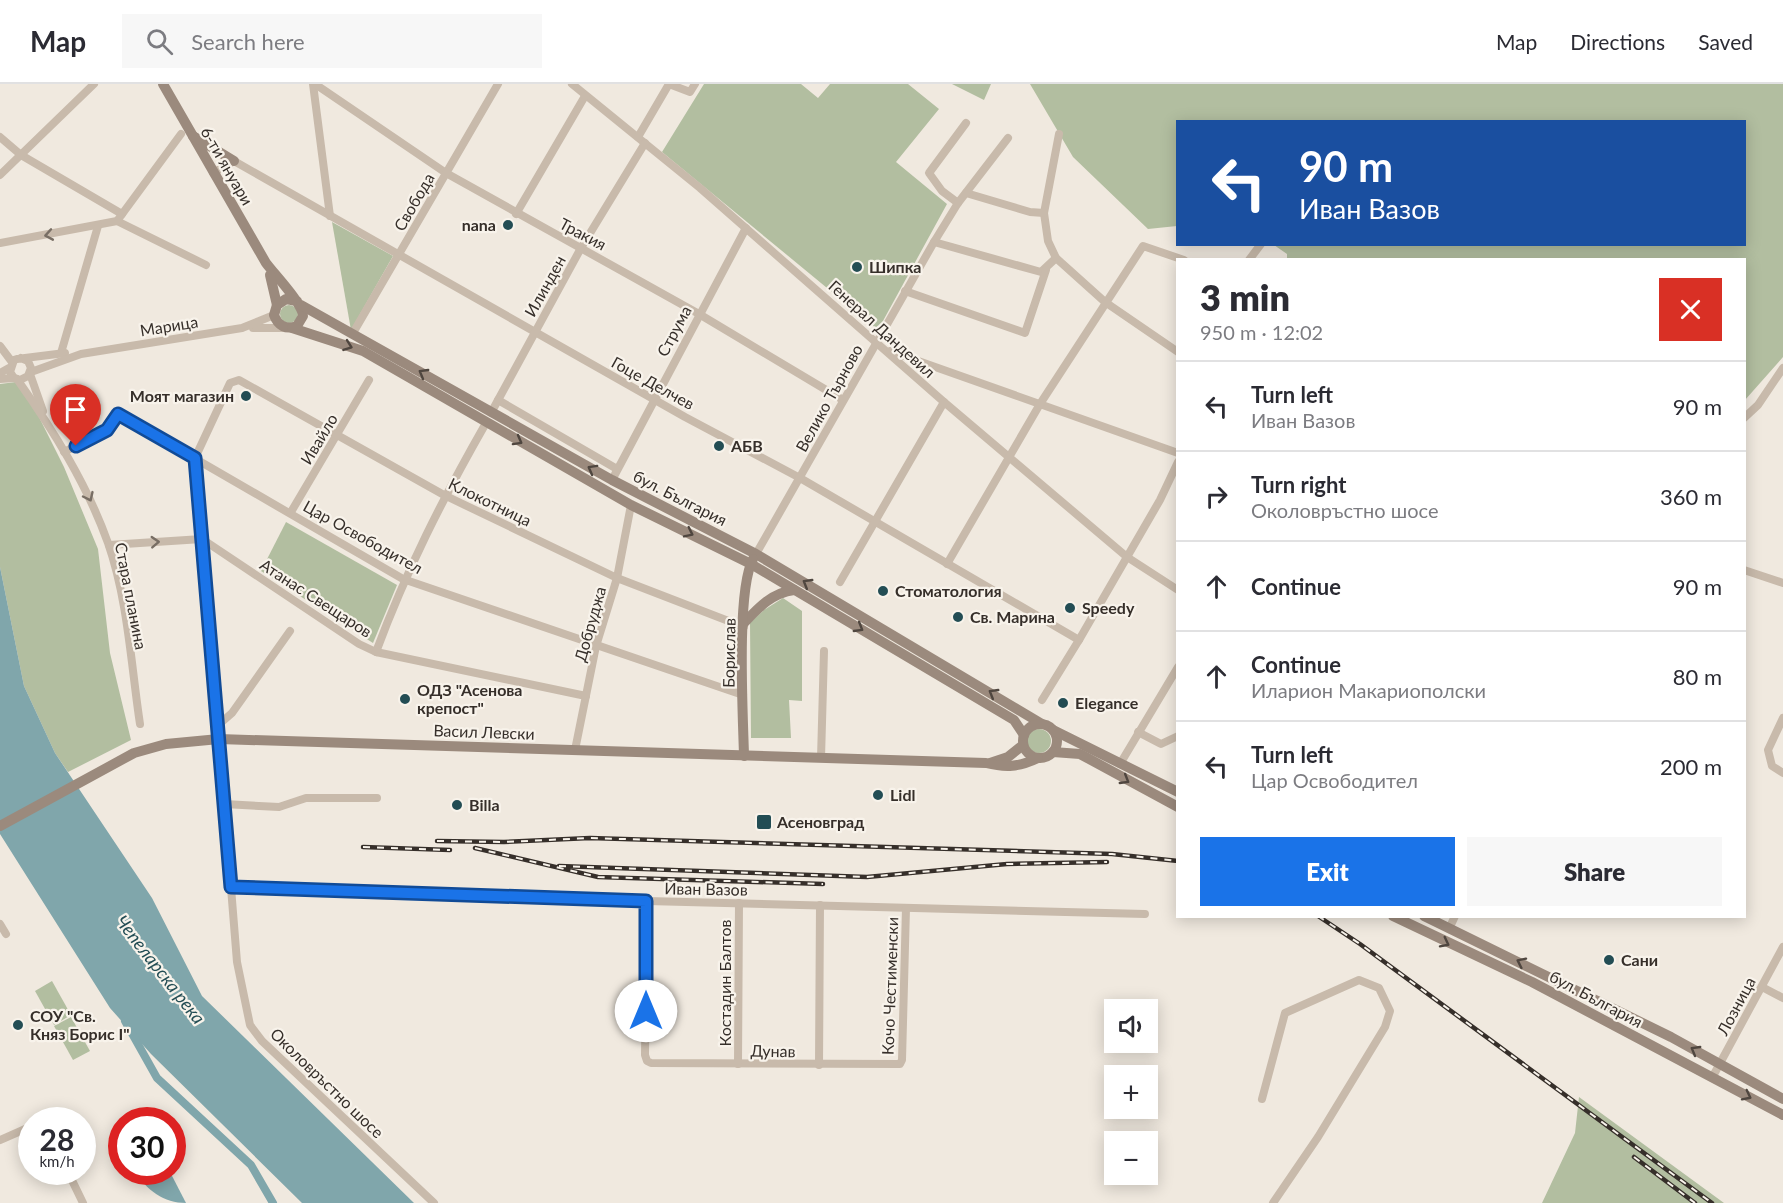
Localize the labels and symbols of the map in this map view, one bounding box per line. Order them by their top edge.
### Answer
street label: 6-ти януари [197,123,258,208]
street label: Свобода [389,169,438,234]
street label: Тракия [557,213,610,254]
place label: nana [462,215,496,234]
marker: nana [501,218,515,232]
one-way arrow [44,228,54,241]
street label: Илинден [520,252,569,320]
place label: Шипка [869,257,922,276]
marker: Шипка [850,260,864,274]
street label: Генерал Дандевил [825,276,939,381]
street label: Струма [652,302,695,359]
street label: Марица [139,312,199,339]
one-way arrow [342,338,352,351]
street label: Велико Търново [791,341,866,455]
street label: Гоце Делчев [609,352,698,413]
one-way arrow [419,369,429,380]
pin [50,384,101,446]
place label: Моят магазин [130,386,234,405]
marker: Моят магазин [239,389,253,403]
street label: Ивайло [296,410,341,467]
one-way arrow [511,434,522,445]
place label: АБВ [730,436,763,455]
marker: АБВ [712,439,726,453]
one-way arrow [588,465,599,476]
street label: бул. България [630,466,730,529]
street label: Клокотница [446,473,535,530]
one-way arrow [81,490,93,501]
street label: Цар Освободител [300,496,426,577]
one-way arrow [683,526,694,538]
one-way arrow [151,536,160,549]
street label: Стара планина [112,541,151,651]
street label: Атанас Свещаров [257,554,376,641]
one-way arrow [803,579,813,590]
place label: Стоматология [895,581,1002,600]
street label: Добруджа [570,584,609,664]
marker: Стоматология [876,584,890,598]
place label: Speedy [1082,598,1135,617]
marker: Speedy [1063,601,1077,615]
place label: Св. Марина [970,607,1055,626]
marker: Св. Марина [951,610,965,624]
street label: Борислав [718,618,739,688]
one-way arrow [853,621,863,632]
place label: ОДЗ "Асенова крепост" [417,680,522,717]
one-way arrow [989,689,999,700]
marker: ОДЗ "Асенова крепост" [398,692,412,706]
place label: Elegance [1075,693,1139,712]
marker: Elegance [1056,696,1070,710]
street label: Васил Левски [433,720,535,743]
one-way arrow [1119,773,1129,784]
place label: Lidl [890,785,915,804]
marker: Lidl [871,788,885,802]
place label: Billa [469,795,500,814]
marker: Billa [450,798,464,812]
place label: Асеновград [776,812,864,831]
marker: Асеновград [755,813,773,831]
street label: Иван Вазов [664,878,748,899]
water label: Чепеларска река [112,911,210,1028]
street label: Кочо Честименски [878,917,901,1055]
street label: Костадин Балтов [715,919,734,1046]
one-way arrow [1438,936,1449,947]
place label: Сани [1621,950,1658,969]
marker: Сани [1602,953,1616,967]
one-way arrow [1516,958,1527,969]
street label: бул. България [1547,966,1646,1031]
street label: Лозница [1712,973,1759,1039]
position arrow [614,979,678,1043]
place label: СОУ "Св. Княз Борис I" [30,1006,130,1043]
marker: СОУ "Св. Княз Борис I" [11,1018,25,1032]
street label: Околовръстно шосе [267,1024,388,1142]
street label: Дунав [750,1041,796,1060]
one-way arrow [1691,1046,1701,1057]
one-way arrow [1741,1089,1751,1100]
speed limit sign: 30 [108,1107,186,1185]

